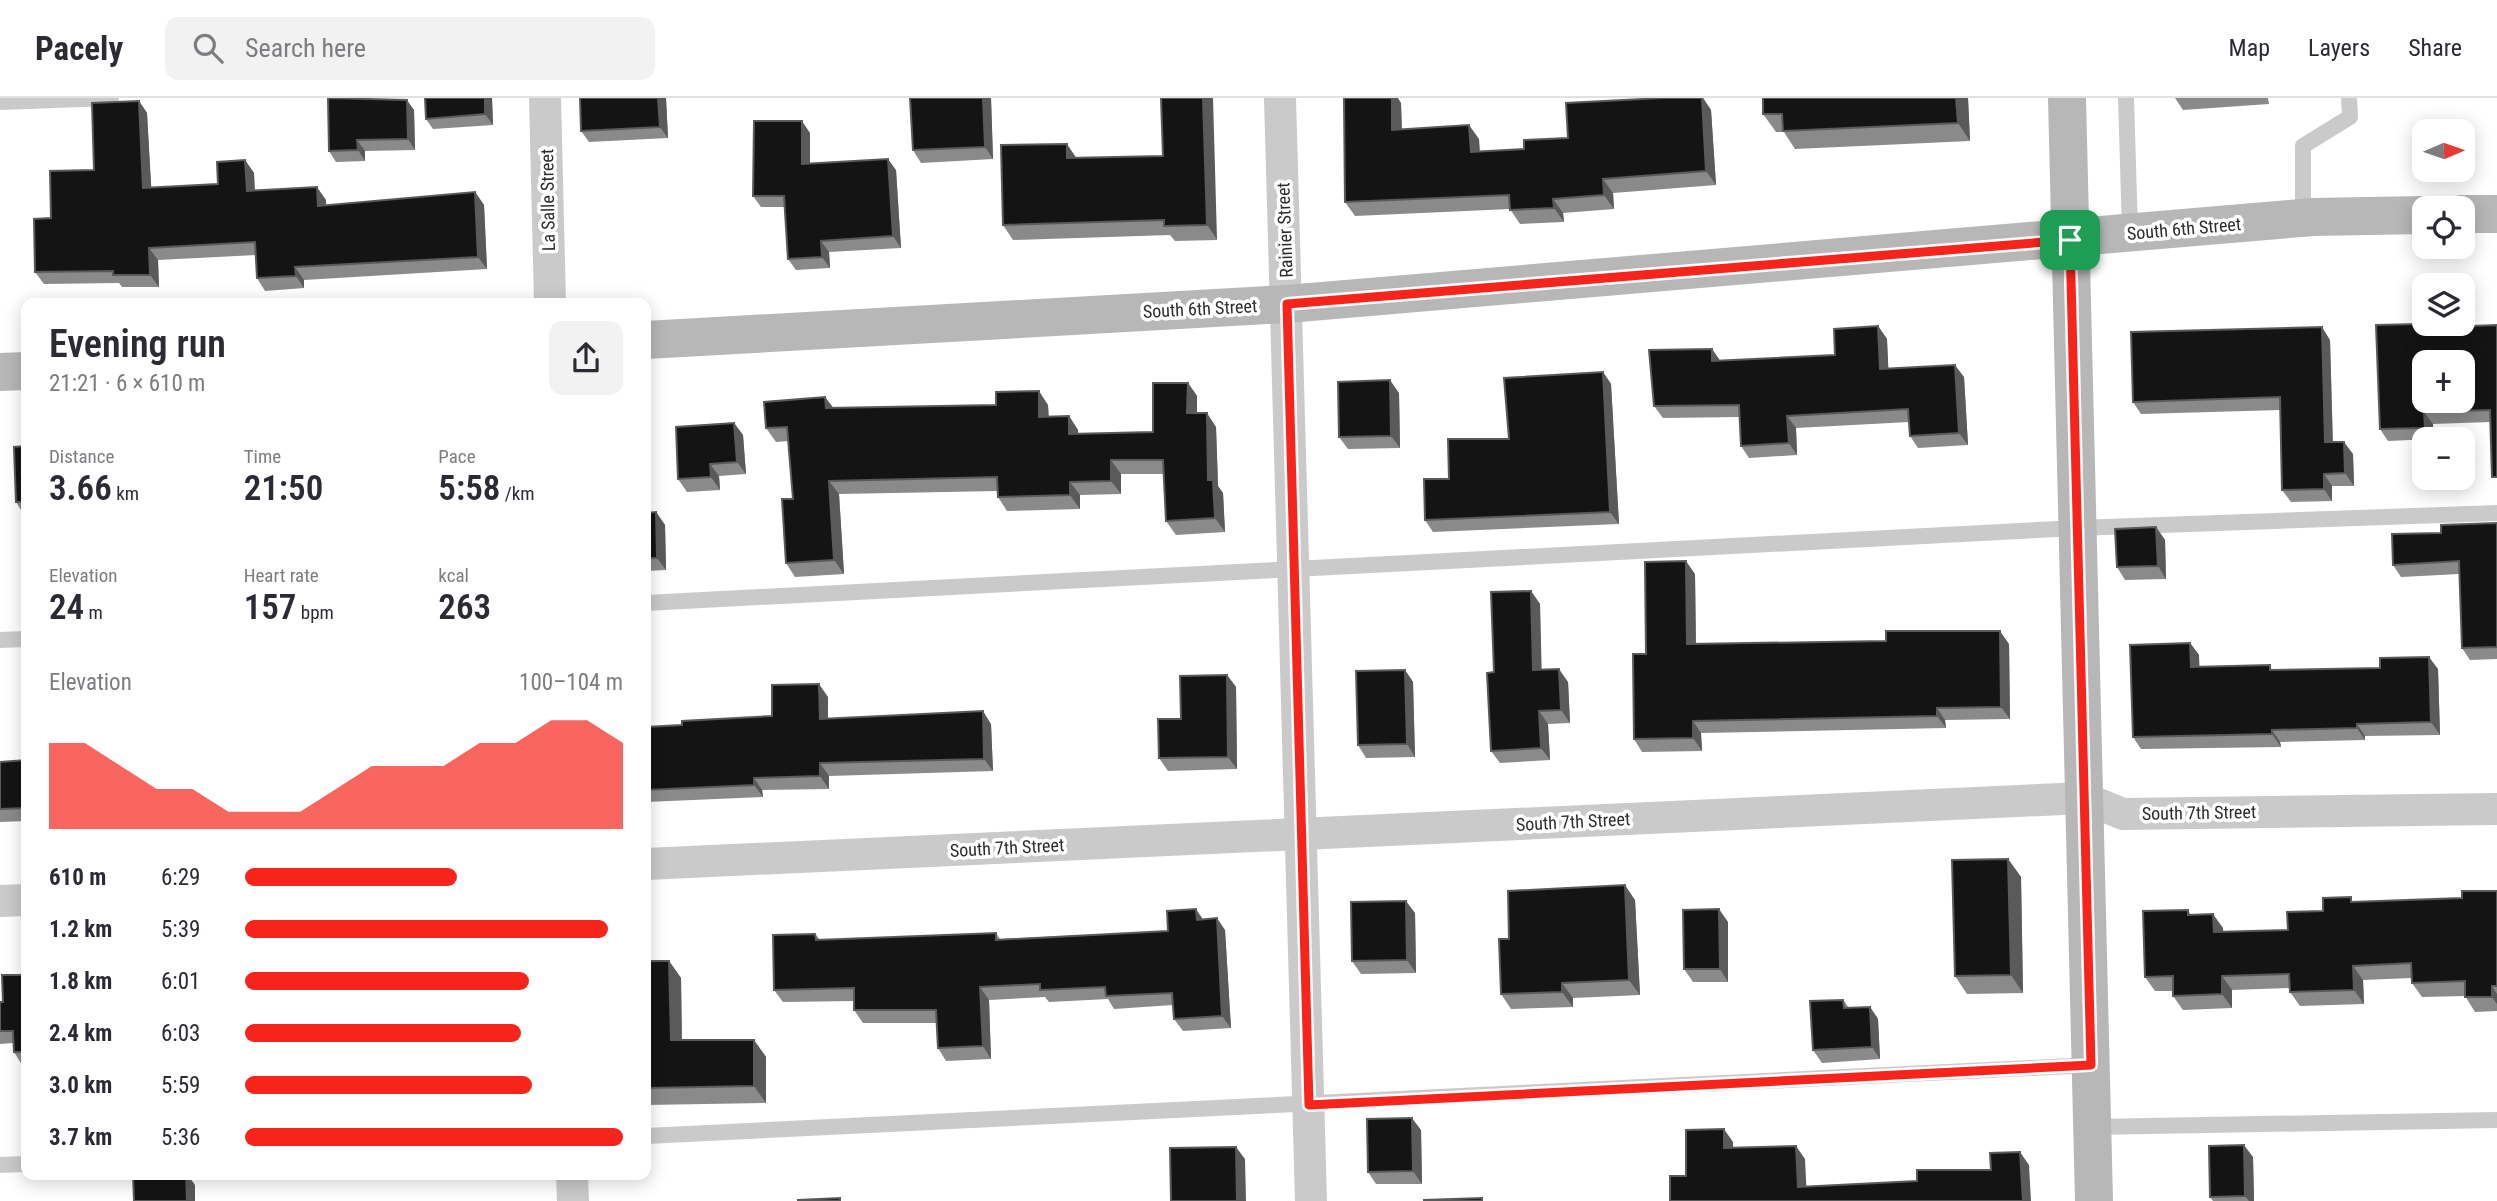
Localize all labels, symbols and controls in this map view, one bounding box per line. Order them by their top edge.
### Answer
search box [165,17,655,80]
text: Pacely [35,29,123,68]
icon: search [189,29,227,67]
text: Search here [245,33,366,63]
text: Map [2229,34,2270,62]
text: Layers [2308,34,2370,62]
text: Share [2408,34,2462,62]
north arrow [2412,119,2474,182]
map controls [2412,119,2475,490]
street label: La Salle Street [536,149,559,251]
street label: Rainier Street [1272,182,1297,278]
button: locate [2412,196,2475,259]
pin [2040,210,2100,270]
street label: South 6th Street [2126,213,2242,244]
icon: arrive [2051,221,2089,259]
button: layers [2412,273,2475,336]
street label: South 6th Street [1142,295,1258,322]
button: share [549,321,623,395]
text: Evening run [49,322,226,366]
button: + [2412,350,2475,413]
text: 21:21 · 6 × 610 m [49,370,205,397]
button: − [2412,427,2475,490]
text: Distance [49,445,114,468]
text: Time [244,445,281,468]
text: Pace [438,445,476,468]
text: 3.66 [49,468,112,509]
text: 21:50 [244,468,323,509]
text: 5:58 [438,468,500,509]
text: km [112,482,139,505]
text: /km [500,482,535,505]
text: Elevation [49,564,117,587]
text: Heart rate [244,564,319,587]
text: kcal [438,564,469,587]
text: 24 [49,587,84,628]
text: 157 [244,587,296,628]
text: 263 [438,587,491,628]
text: m [84,601,103,624]
text: bpm [296,601,334,624]
text: Elevation [49,669,132,696]
text: 100–104 m [519,669,623,696]
street label: South 7th Street [2142,801,2256,824]
street label: South 7th Street [1515,808,1631,835]
street label: South 7th Street [949,834,1065,861]
text: 610 m [49,864,106,891]
text: 6:29 [161,864,200,891]
text: 1.2 km [49,916,112,943]
text: 5:39 [161,916,200,943]
text: 1.8 km [49,968,112,995]
text: 6:01 [161,968,200,995]
text: 2.4 km [49,1020,112,1047]
text: 6:03 [161,1020,200,1047]
text: 3.0 km [49,1072,112,1099]
text: 5:59 [161,1072,200,1099]
text: 3.7 km [49,1124,112,1151]
text: 5:36 [161,1124,200,1151]

